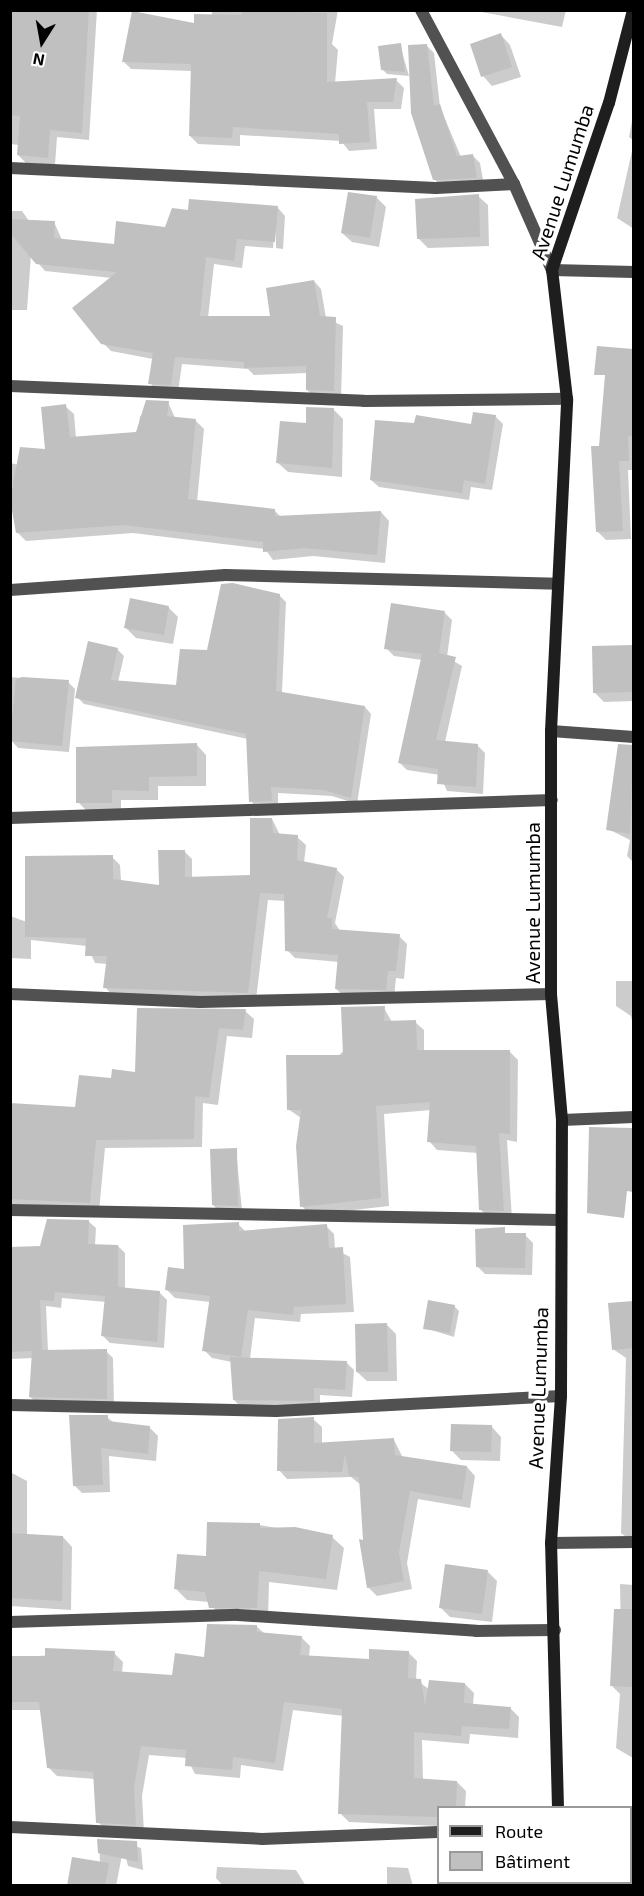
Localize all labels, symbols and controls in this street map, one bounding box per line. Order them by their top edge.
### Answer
north arrow [12,12,72,72]
text: N [31,50,46,71]
street label: Avenue Lumumba [526,101,598,263]
street label: Avenue Lumumba [520,822,544,984]
street label: Avenue Lumumba [523,1307,553,1469]
legend [437,1806,632,1884]
text: Route [495,1820,543,1842]
text: Bâtiment [495,1850,570,1872]

